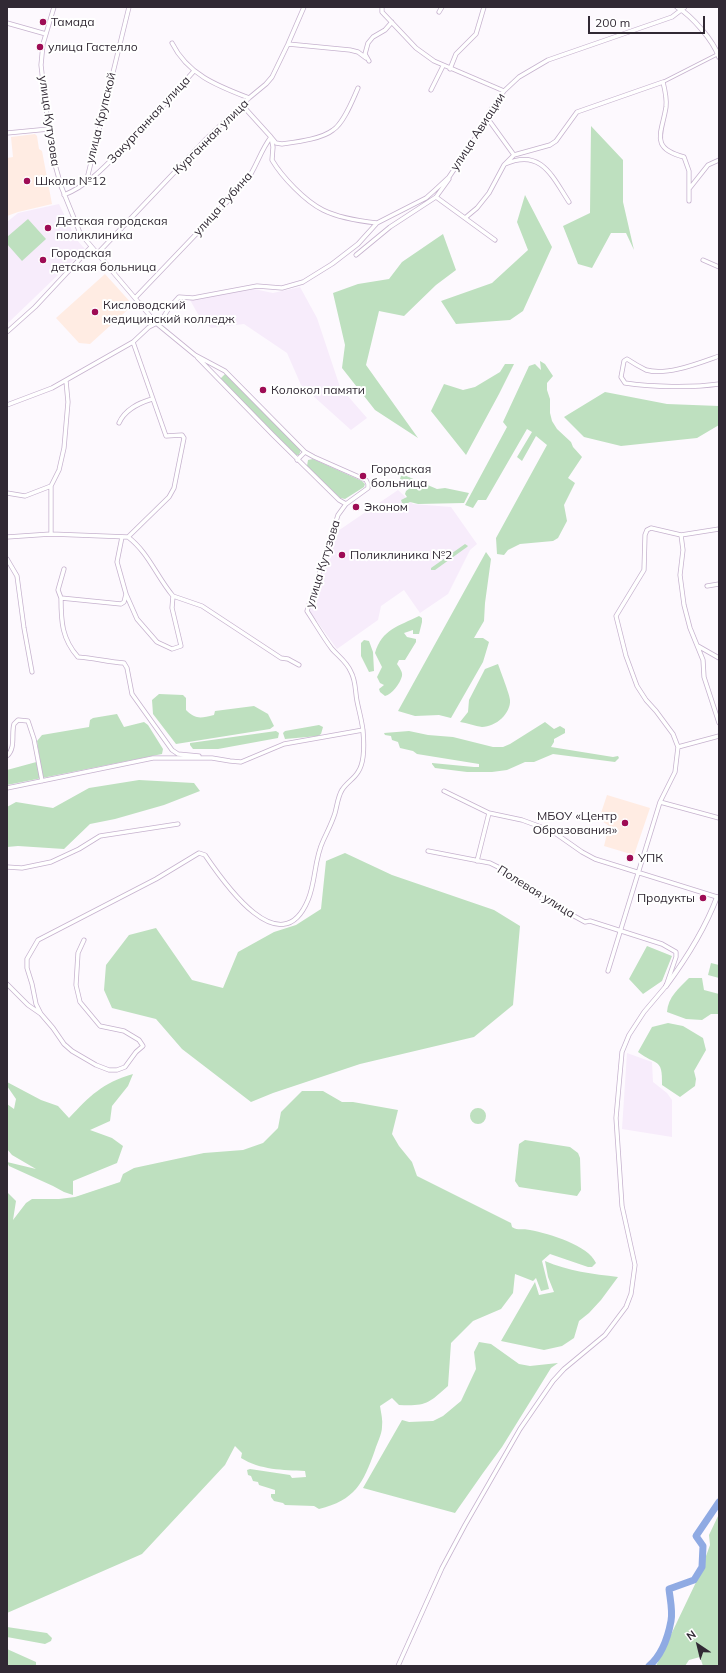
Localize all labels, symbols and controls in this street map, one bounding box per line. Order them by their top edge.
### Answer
scale bar [590,8,707,34]
place label: Тамада [51,15,95,29]
text: 200 m [595,15,630,30]
marker: Тамада [38,17,48,27]
place label: улица Гастелло [48,40,138,54]
marker: улица Гастелло [35,42,45,52]
street label: улица Крупской [83,71,119,165]
street label: Закурганная улица [105,73,193,167]
street label: улица Кутузова [36,75,62,167]
street label: улица Авиации [448,90,508,174]
street label: Курганная улица [170,96,252,178]
street label: улица Рубина [191,169,255,239]
place label: Школа №12 [35,174,106,188]
marker: Школа №12 [22,176,32,186]
place label: Детская городская поликлиника [56,214,168,242]
marker: Детская городская поликлиника [43,223,53,233]
place label: Городская детская больница [51,246,156,274]
marker: Городская детская больница [38,255,48,265]
place label: Кисловодский медицинский колледж [103,298,235,326]
marker: Кисловодский медицинский колледж [90,307,100,317]
place label: Колокол памяти [271,383,365,397]
marker: Колокол памяти [258,385,268,395]
place label: Городская больница [371,462,431,490]
marker: Городская больница [358,471,368,481]
place label: Эконом [364,500,408,514]
marker: Эконом [351,502,361,512]
street label: улица Кутузова [303,518,343,610]
place label: Поликлиника №2 [350,548,452,562]
marker: Поликлиника №2 [337,550,347,560]
place label: МБОУ «Центр Образования» [533,809,617,837]
marker: МБОУ «Центр Образования» [620,818,630,828]
place label: УПК [638,851,663,865]
marker: УПК [625,853,635,863]
street label: Полевая улица [495,862,577,922]
place label: Продукты [637,891,695,905]
marker: Продукты [698,893,708,903]
north arrow [678,1625,718,1665]
text: N [684,1627,699,1643]

